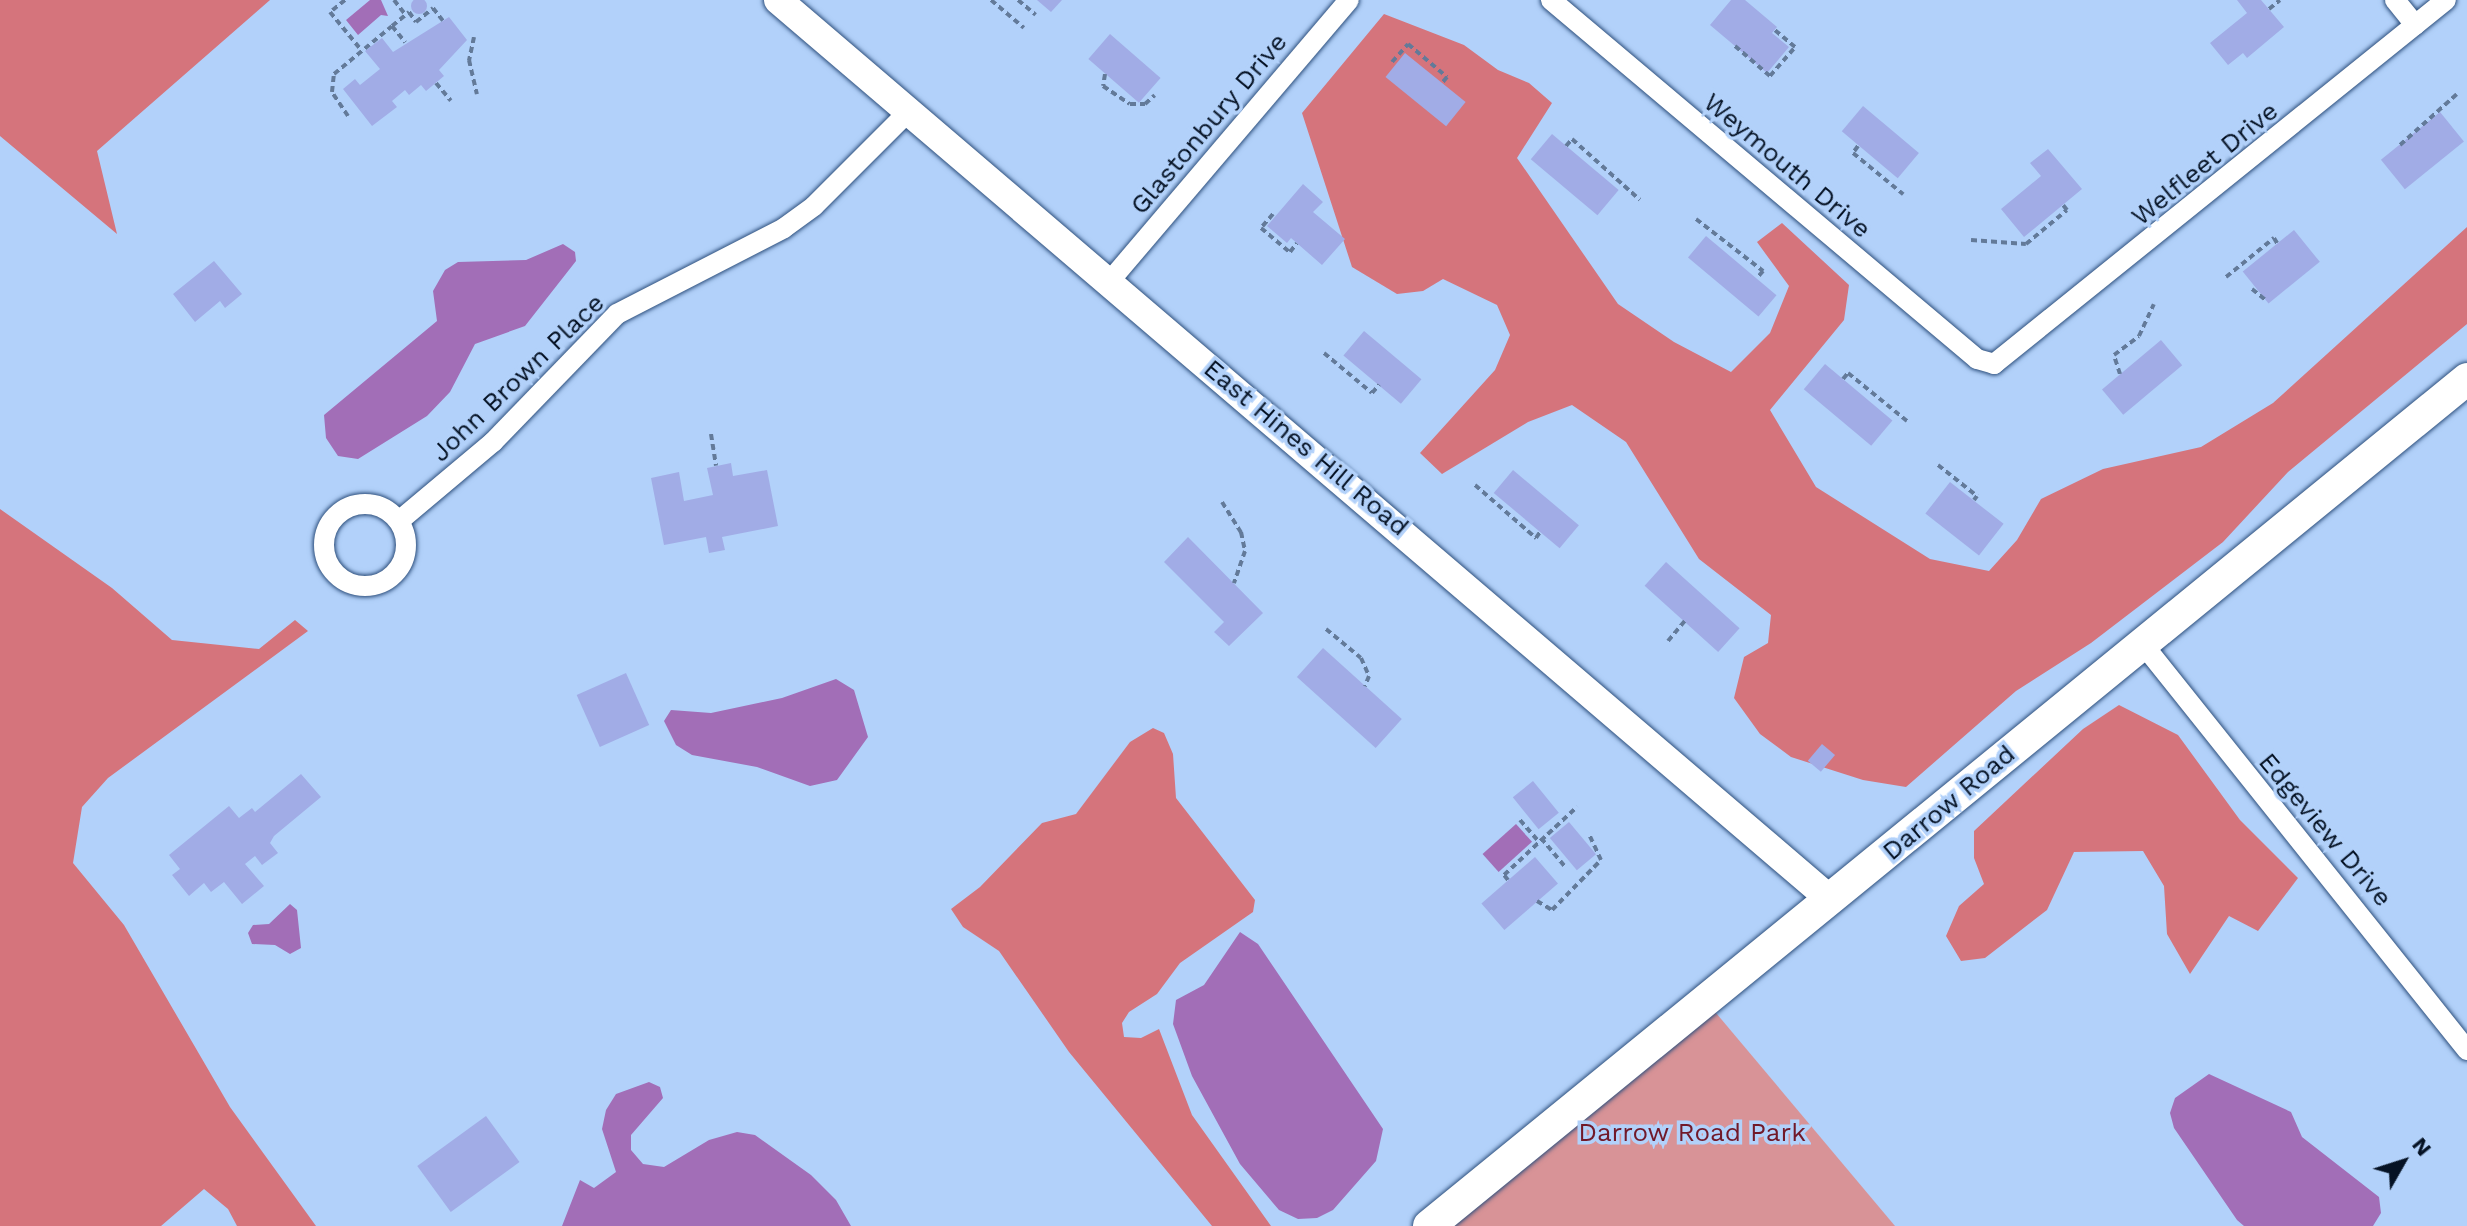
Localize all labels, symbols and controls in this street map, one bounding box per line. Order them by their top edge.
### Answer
street label: Glastonbury Drive [1124,27,1294,221]
street label: Weymouth Drive [1697,87,1877,245]
street label: Welfleet Drive [2126,95,2284,233]
street label: John Brown Place [425,287,611,469]
street label: East Hines Hill Road [1197,353,1415,543]
street label: Darrow Road [1876,738,2022,868]
street label: Edgeview Drive [2252,747,2398,913]
park label: Darrow Road Park [1578,1117,1806,1149]
north arrow [2363,1122,2443,1202]
text: N [2407,1132,2437,1161]

